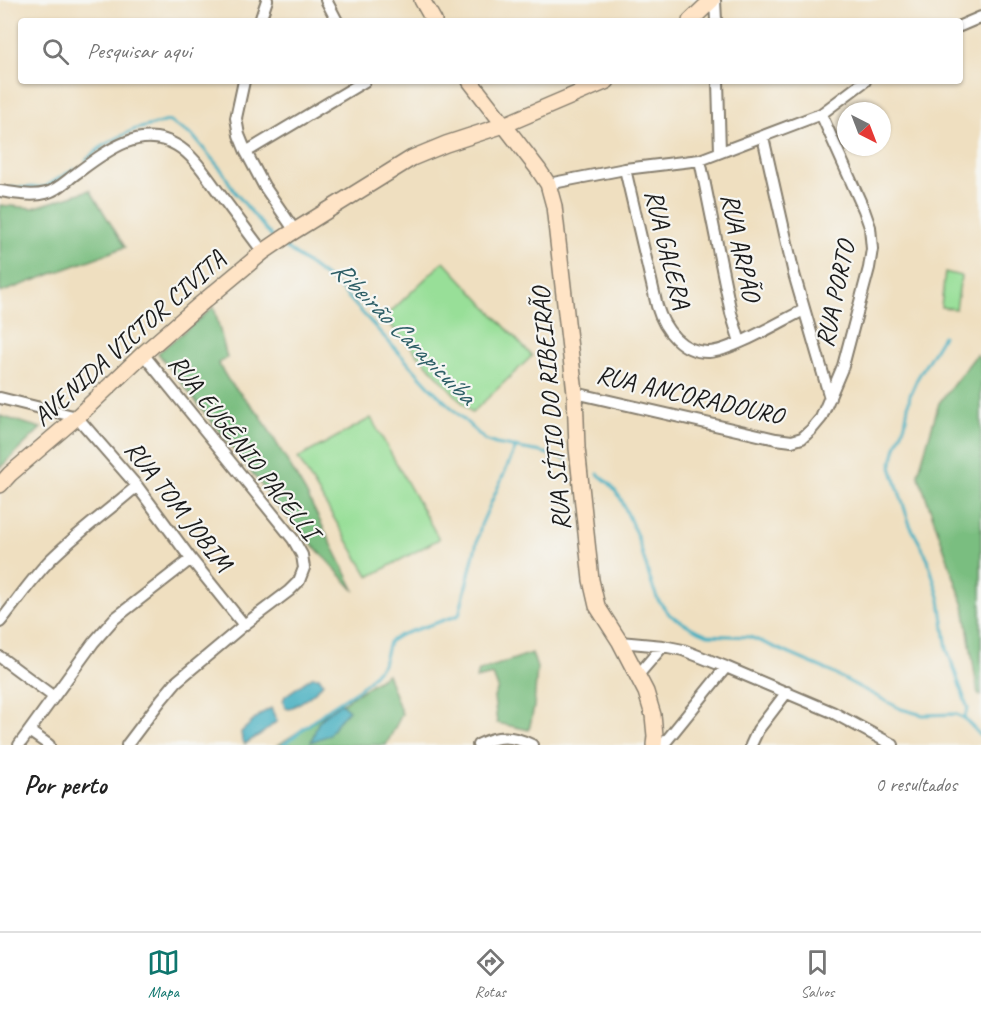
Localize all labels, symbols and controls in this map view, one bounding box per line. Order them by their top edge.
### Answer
search box [18,18,963,84]
icon: search [39,35,72,68]
text: Pesquisar aqui [87,37,192,65]
north arrow [837,102,891,156]
street label: RUA GALERA [637,186,699,313]
street label: RUA ARPÃO [714,190,769,307]
street label: RUA PORTO [808,235,863,350]
street label: AVENIDA VICTOR CIVITA [26,242,233,433]
water label: Ribeirão Carapicuíba [325,253,485,413]
street label: RUA SÍTIO DO RIBEIRÃO [524,283,578,532]
street label: RUA EUGÊNIO PACELLI [161,348,330,551]
street label: RUA ANCORADOURO [593,357,790,433]
street label: RUA TOM JOBIM [117,434,241,579]
text: Por perto [24,768,106,801]
text: 0 resultados [875,772,957,797]
tab: Mapa [147,946,180,1002]
tab: Rotas [474,946,507,1002]
tab: Salvos [800,946,834,1002]

